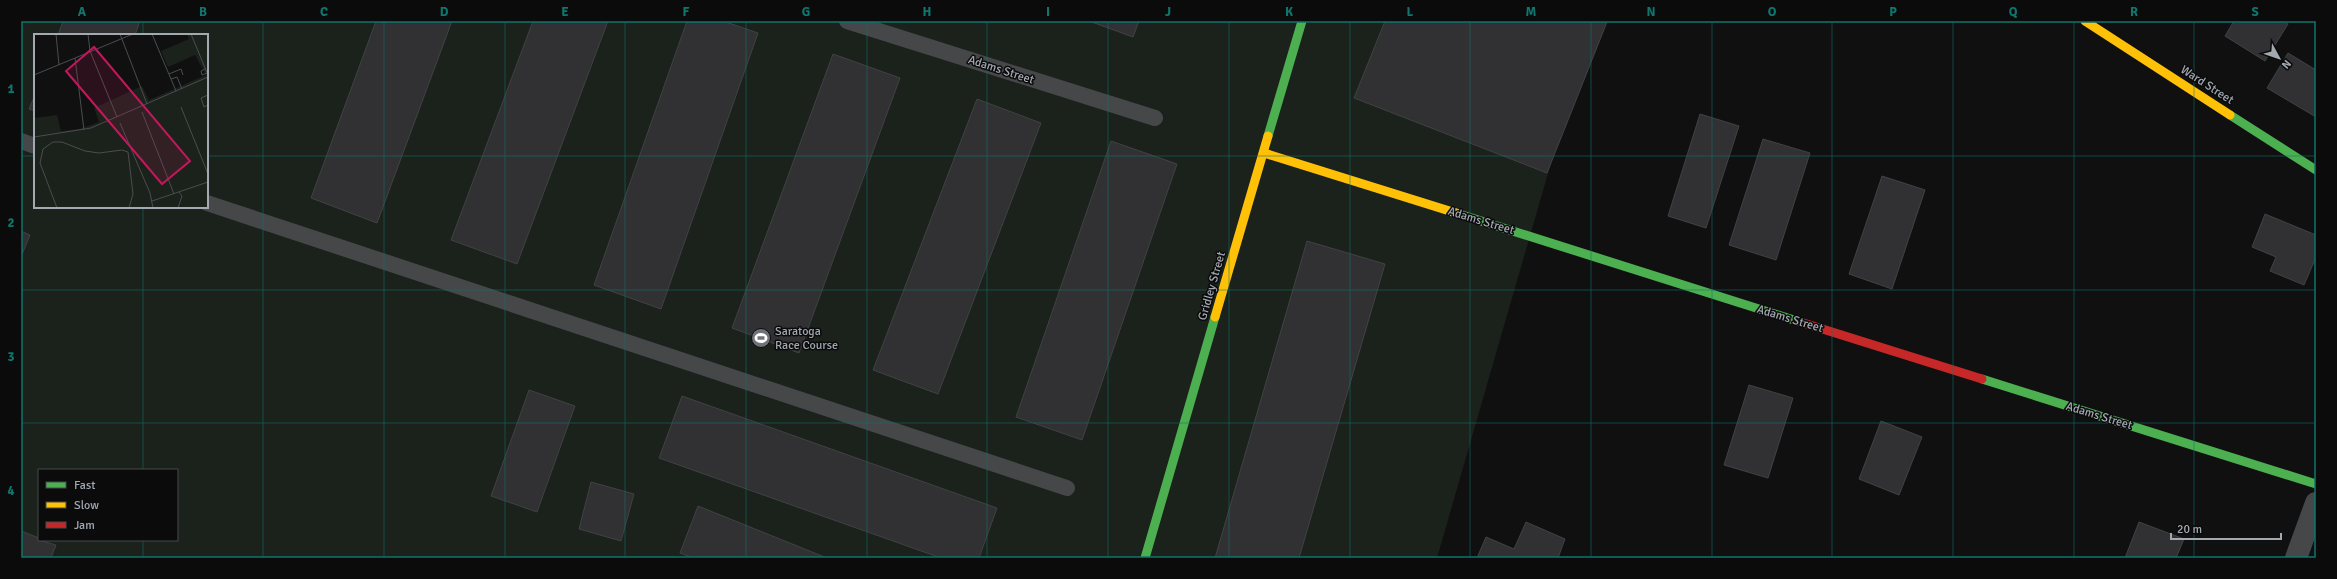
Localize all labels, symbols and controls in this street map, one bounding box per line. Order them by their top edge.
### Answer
text: A [78,4,87,20]
text: B [199,4,207,20]
text: C [320,4,328,20]
text: D [440,4,449,20]
text: E [561,4,569,20]
text: F [683,4,690,20]
text: G [802,4,810,20]
text: H [923,4,931,20]
text: I [1046,4,1050,20]
text: J [1165,4,1171,20]
text: K [1285,4,1293,20]
text: L [1407,4,1414,20]
text: M [1526,4,1537,20]
text: N [1646,4,1656,20]
text: O [1768,4,1777,20]
text: P [1889,4,1897,20]
text: Q [2009,4,2018,20]
text: R [2130,4,2138,20]
text: S [2251,4,2259,20]
inset map [34,34,208,208]
north arrow [2259,38,2299,78]
street label: Adams Street [966,52,1036,88]
text: N [2279,57,2294,71]
street label: Ward Street [2178,62,2236,108]
text: 1 [7,81,15,97]
street label: Adams Street [1446,204,1516,238]
text: 2 [7,215,15,231]
street label: Gridley Street [1195,250,1229,322]
street label: Adams Street [1755,302,1825,336]
place label: Saratoga Race Course [775,324,838,353]
sports icon: Saratoga Race Course [750,327,772,349]
text: 3 [7,349,15,365]
street label: Adams Street [2064,399,2134,433]
legend [38,469,178,541]
text: Fast [74,478,95,493]
text: 4 [7,483,15,499]
text: Slow [74,498,99,513]
scale bar [2171,515,2281,541]
text: Jam [74,518,95,533]
text: 20 m [2177,522,2202,537]

